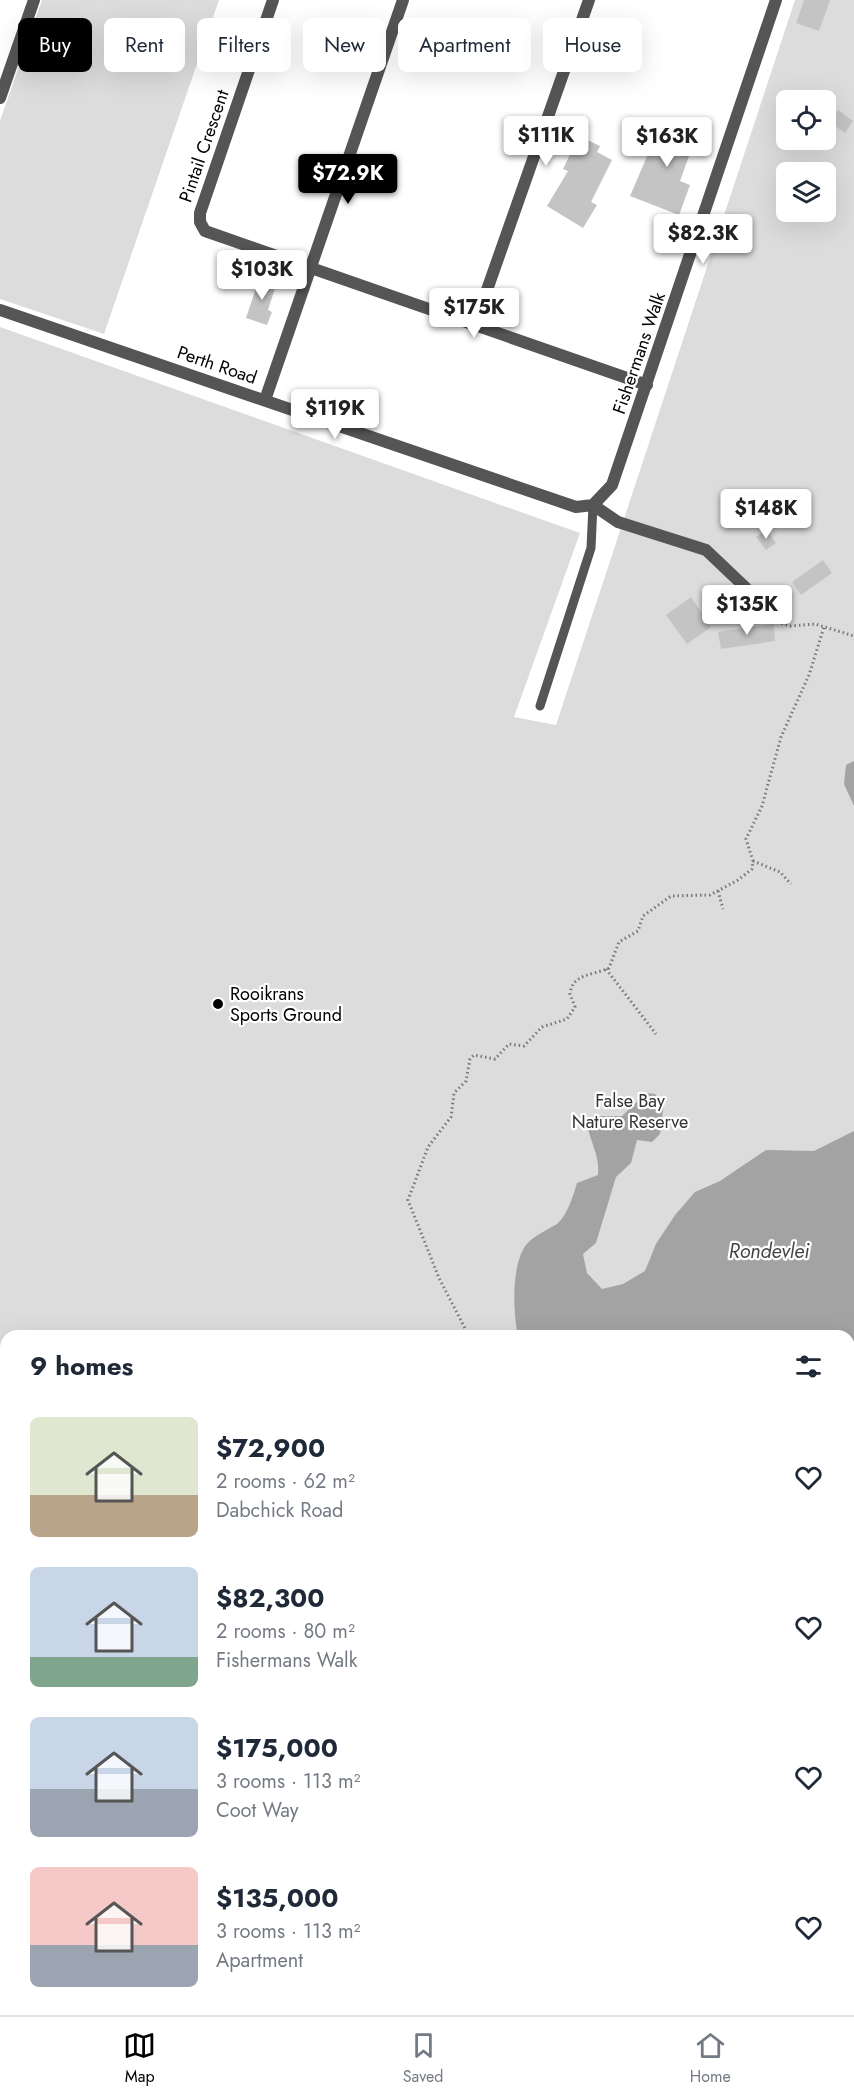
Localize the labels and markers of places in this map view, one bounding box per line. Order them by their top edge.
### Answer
pin: $111K [504,116,588,167]
pin: $163K [625,117,709,168]
pin: $72.9K [299,154,397,205]
pin: $82.3K [654,214,752,265]
pin: $103K [220,250,304,301]
pin: $175K [432,288,516,339]
pin: $119K [293,389,377,440]
pin: $148K [724,489,808,540]
pin: $135K [705,585,789,636]
place label: Rooikrans Sports Ground [230,981,342,1028]
marker: Rooikrans Sports Ground [211,997,225,1011]

